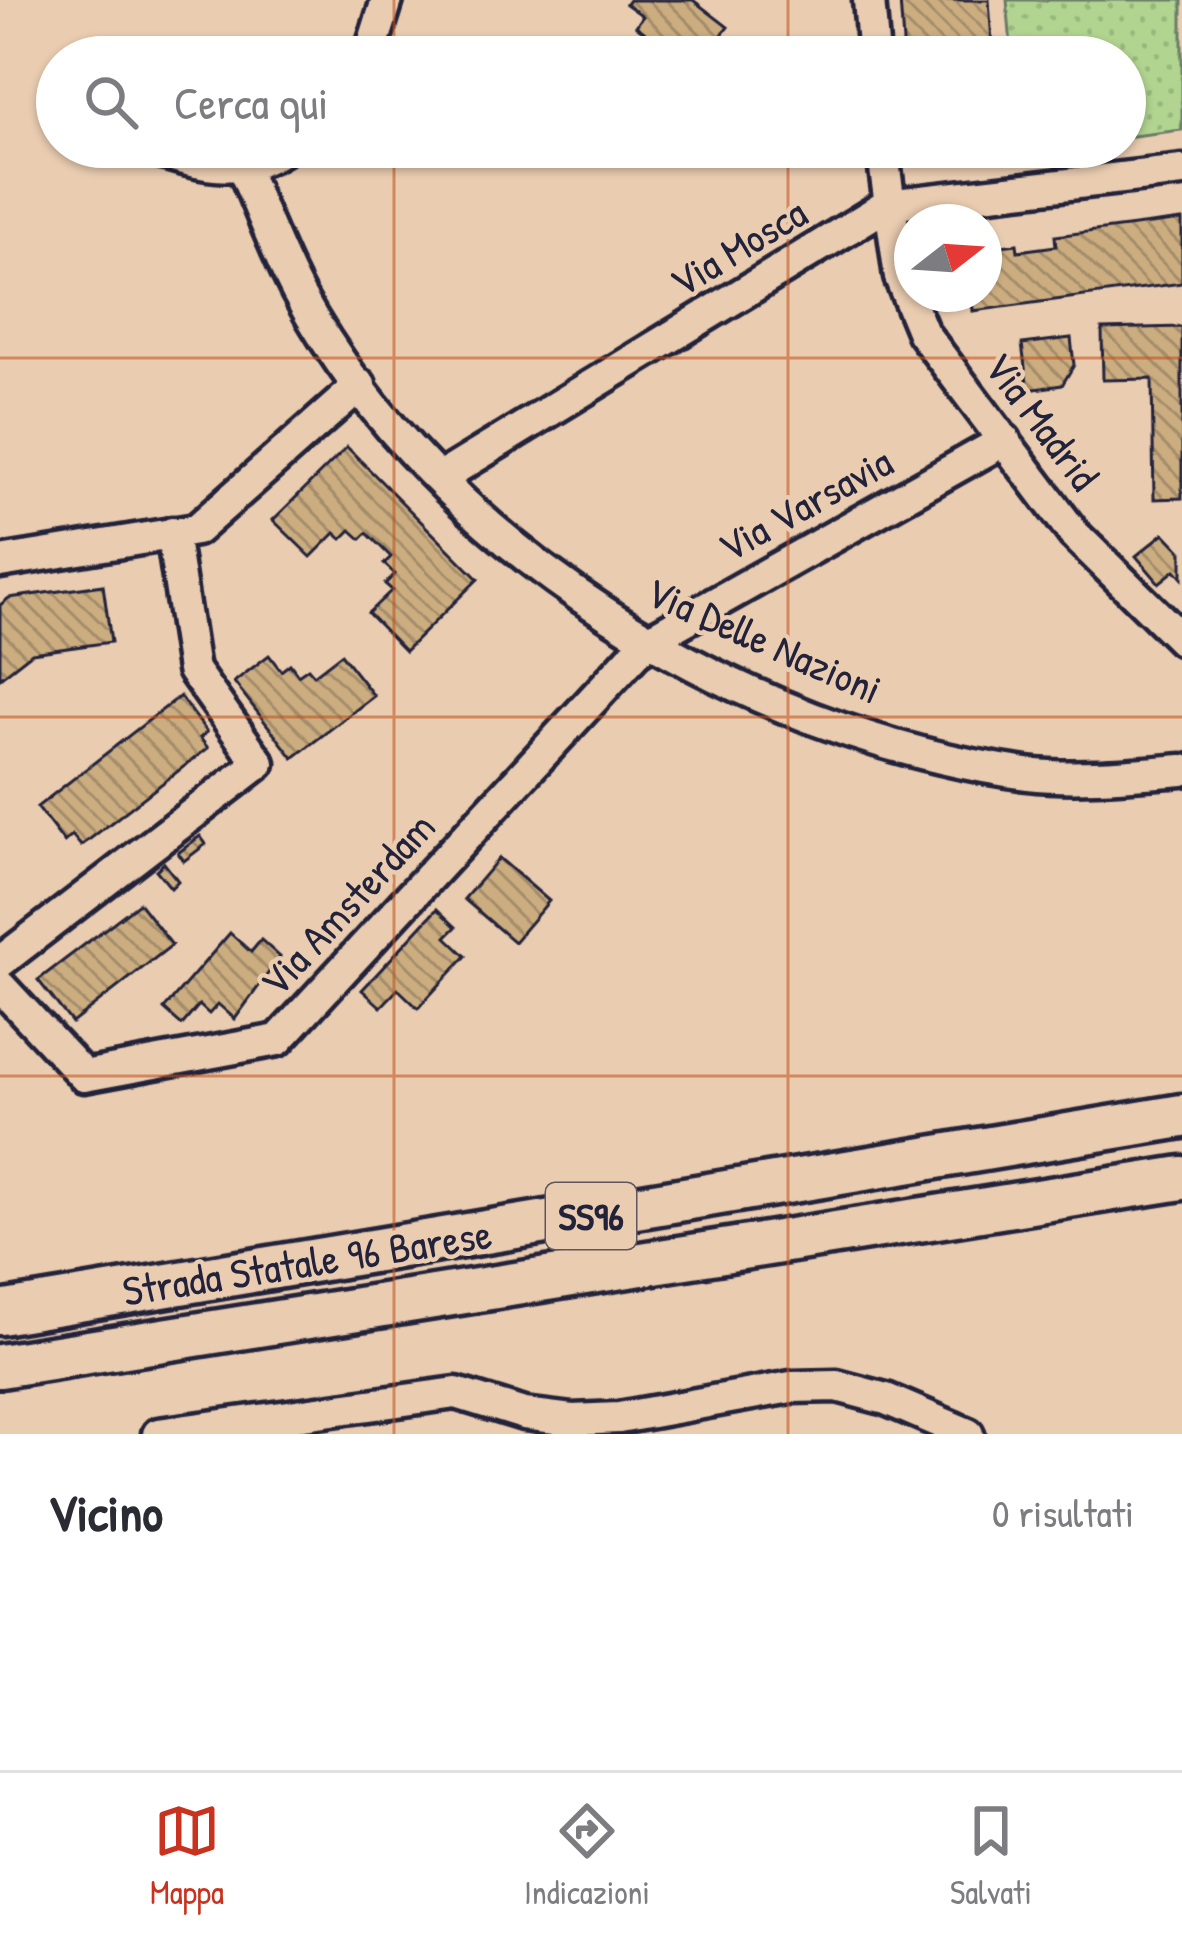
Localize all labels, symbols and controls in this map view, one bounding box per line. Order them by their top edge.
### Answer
search box [36,36,1146,168]
icon: search [78,69,144,135]
text: Cerca qui [174,72,328,133]
street label: Via Mosca [659,184,817,310]
north arrow [894,204,1002,312]
street label: Via Madrid [972,340,1113,501]
street label: Via Varsavia [708,432,902,575]
street label: Via Delle Nazioni [638,562,891,717]
street label: Via Amsterdam [246,799,447,1008]
road number: SS96 [546,1183,636,1249]
street label: Strada Statale 96 Barese [118,1204,496,1319]
text: Vicino [48,1478,163,1547]
text: 0 risultati [992,1486,1134,1539]
tab: Mappa [150,1798,224,1914]
tab: Indicazioni [524,1798,650,1914]
tab: Salvati [950,1798,1032,1914]

